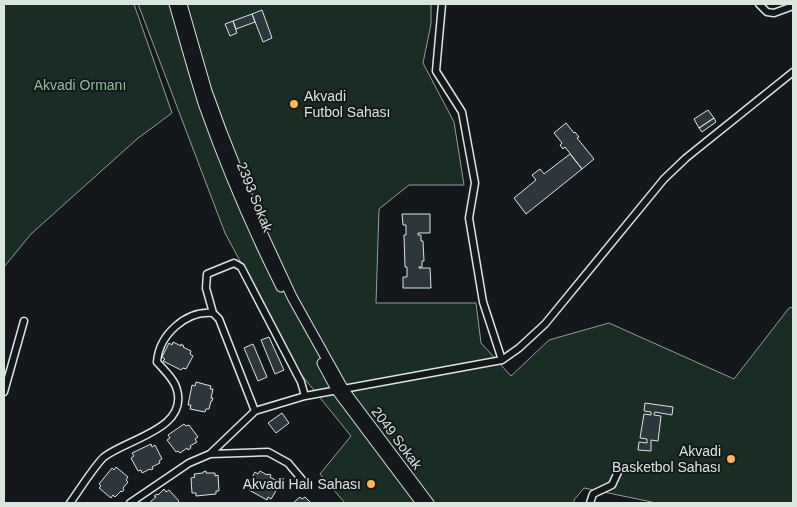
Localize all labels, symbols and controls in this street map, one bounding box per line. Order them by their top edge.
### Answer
park label: Akvadi Ormanı [34,77,126,93]
place label: Akvadi Futbol Sahası [304,88,390,120]
marker: Akvadi Futbol Sahası [288,98,300,110]
street label: 2393 Sokak [234,160,277,235]
street label: 2049 Sokak [368,404,426,473]
place label: Akvadi Basketbol Sahası [612,443,721,475]
marker: Akvadi Basketbol Sahası [725,453,737,465]
place label: Akvadi Halı Sahası [243,476,361,492]
marker: Akvadi Halı Sahası [365,478,377,490]

